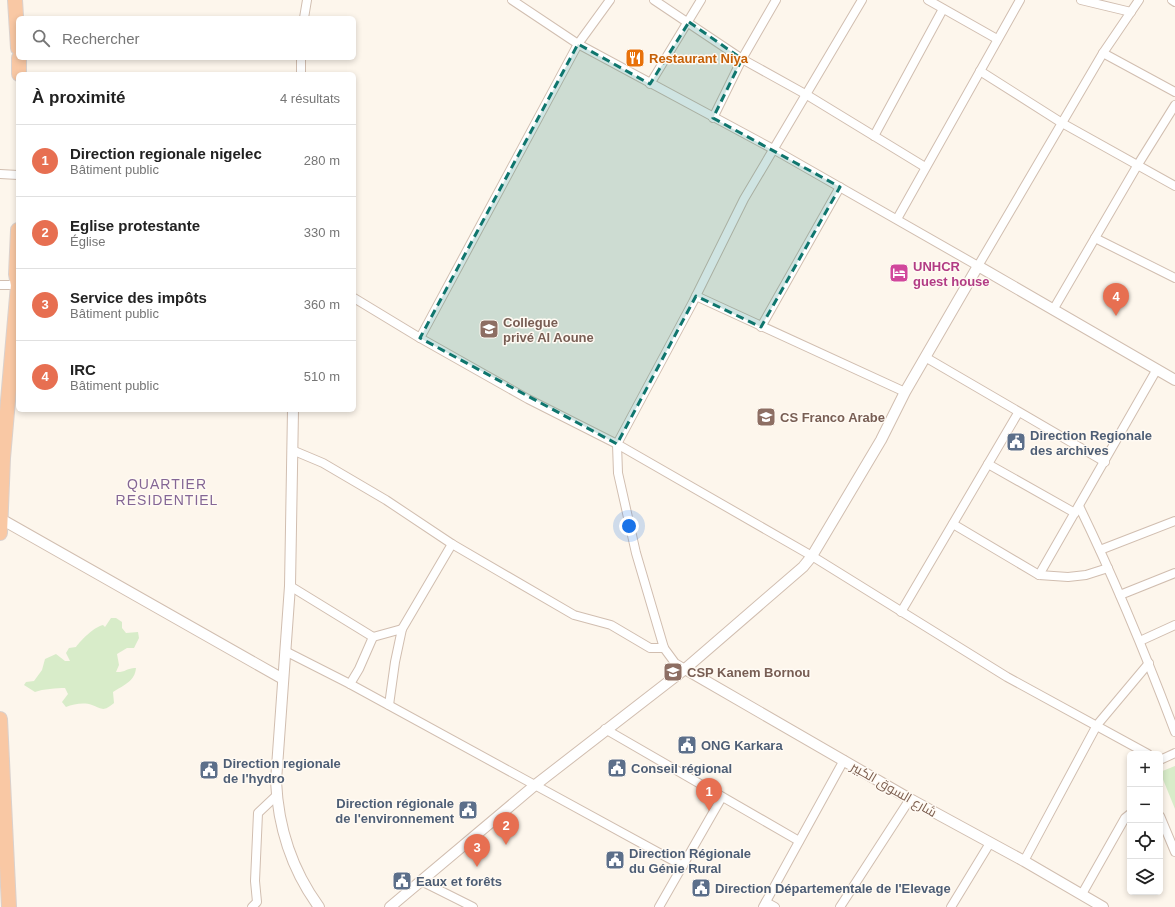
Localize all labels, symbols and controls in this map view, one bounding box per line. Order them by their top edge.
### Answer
search box [16,16,356,60]
icon: search [30,27,52,49]
text: Rechercher [62,30,140,47]
restaurant icon: Restaurant Niya [624,47,646,69]
place label: Restaurant Niya [649,51,749,66]
text: À proximité [32,88,126,107]
text: 4 résultats [280,91,340,106]
text: Direction regionale nigelec [70,145,262,162]
text: 1 [41,153,49,168]
text: 280 m [304,153,340,168]
text: Bâtiment public [70,162,159,177]
text: Eglise protestante [70,217,200,234]
text: 2 [41,225,49,240]
text: 330 m [304,225,340,240]
text: Église [70,234,105,249]
place label: UNHCR guest house [913,259,990,289]
hotel icon: UNHCR guest house [888,262,910,284]
pin: 4 [1103,283,1129,316]
text: Service des impôts [70,289,207,306]
text: 3 [41,297,49,312]
text: 360 m [304,297,340,312]
text: Bâtiment public [70,306,159,321]
place label: Collegue privé Al Aoune [503,315,594,345]
school or university icon: Collegue privé Al Aoune [478,318,500,340]
text: IRC [70,361,96,378]
text: 4 [41,369,49,384]
text: 510 m [304,369,340,384]
text: Bâtiment public [70,378,159,393]
school or university icon: CS Franco Arabe [755,406,777,428]
place label: CS Franco Arabe [780,410,885,425]
place label: Direction Regionale des archives [1030,428,1152,458]
public building icon: Direction Regionale des archives [1005,431,1027,453]
district label: QUARTIER RESIDENTIEL [116,476,218,508]
your location [619,516,639,536]
school or university icon: CSP Kanem Bornou [662,661,684,683]
place label: CSP Kanem Bornou [687,665,810,680]
public building icon: ONG Karkara [676,734,698,756]
place label: ONG Karkara [701,738,783,753]
map controls [1127,751,1163,895]
button: + [1127,751,1163,787]
place label: Direction regionale de l'hydro [223,756,341,786]
public building icon: Conseil régional [606,757,628,779]
street label: شارع السوق الكبير [847,758,939,821]
public building icon: Direction regionale de l'hydro [198,759,220,781]
place label: Conseil régional [631,761,732,776]
pin: 1 [696,778,722,811]
button: − [1127,787,1163,823]
place label: Direction régionale de l'environnement [335,796,455,826]
public building icon: Direction régionale de l'environnement [457,799,479,821]
pin: 2 [493,812,519,845]
button: locate [1127,823,1163,859]
pin: 3 [464,834,490,867]
place label: Direction Régionale du Génie Rural [629,846,751,876]
public building icon: Direction Régionale du Génie Rural [604,849,626,871]
button: layers [1127,859,1163,895]
public building icon: Eaux et forêts [391,870,413,892]
place label: Eaux et forêts [416,874,502,889]
public building icon: Direction Départementale de l'Elevage [690,877,712,899]
place label: Direction Départementale de l'Elevage [715,881,951,896]

